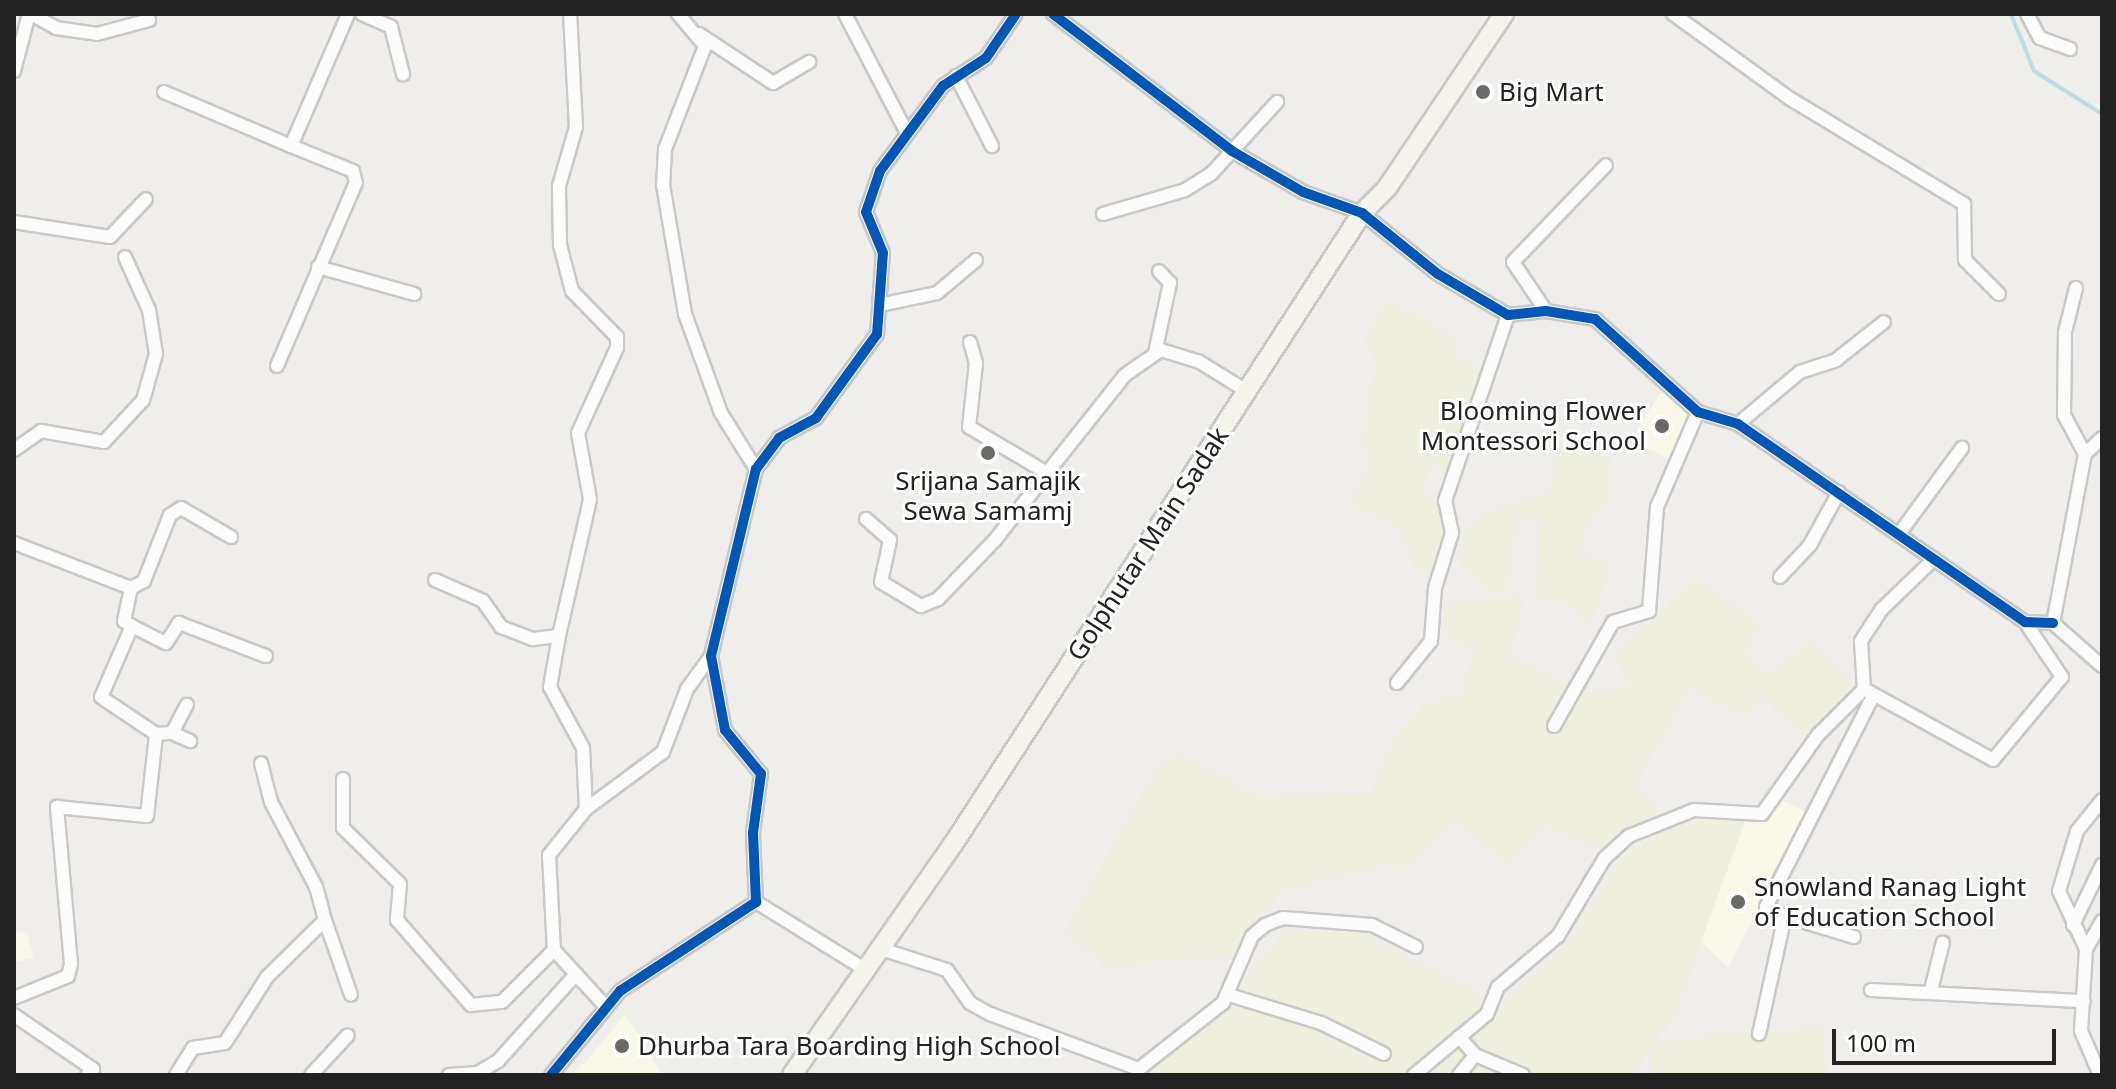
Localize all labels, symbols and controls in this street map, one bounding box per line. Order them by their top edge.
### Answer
place label: Big Mart [1499,76,1604,108]
marker: Big Mart [1474,83,1492,101]
place label: Blooming Flower Montessori School [1421,395,1646,456]
marker: Blooming Flower Montessori School [1653,417,1671,435]
street label: Golphutar Main Sadak [1061,421,1235,667]
marker: Srijana Samajik Sewa Samamj [979,444,997,462]
place label: Srijana Samajik Sewa Samamj [895,465,1081,526]
place label: Snowland Ranag Light of Education School [1754,871,2026,932]
marker: Snowland Ranag Light of Education School [1729,893,1747,911]
scale bar [1836,1013,2060,1063]
text: 100 m [1846,1026,1916,1059]
place label: Dhurba Tara Boarding High School [638,1030,1060,1062]
marker: Dhurba Tara Boarding High School [613,1037,631,1055]

